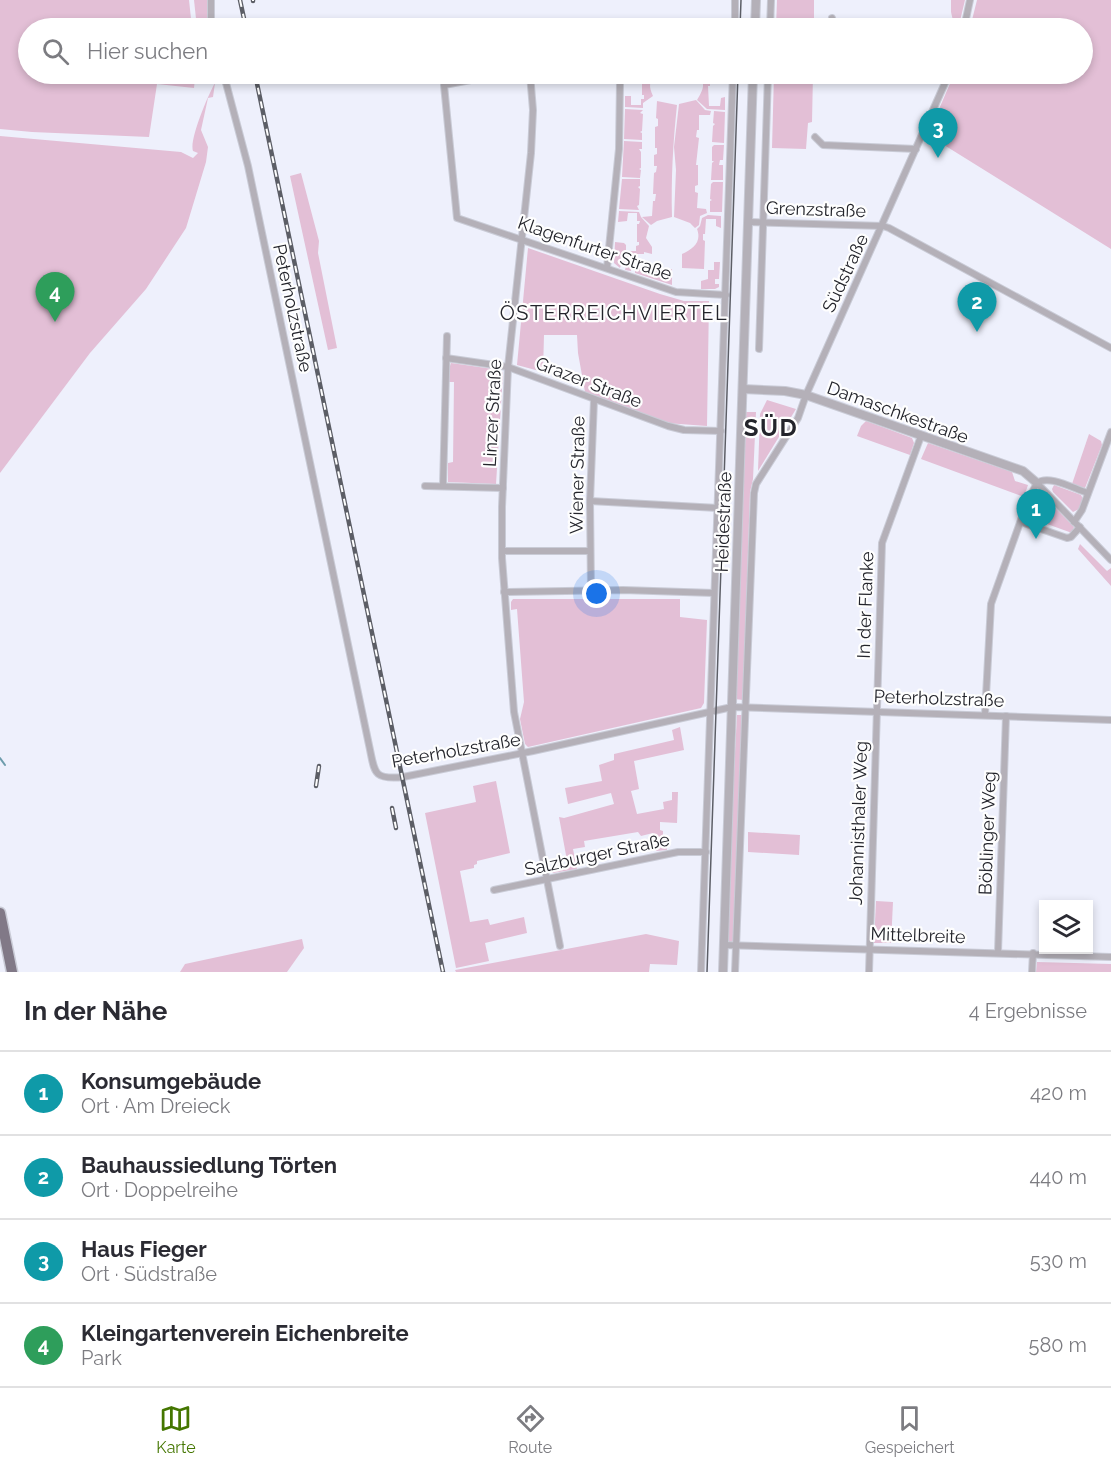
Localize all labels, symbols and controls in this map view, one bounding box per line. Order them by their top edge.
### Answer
search box [18,18,1093,84]
icon: search [39,35,72,68]
text: Hier suchen [87,38,208,64]
pin: 3 [918,108,958,158]
street label: Grenzstraße [766,197,867,221]
street label: Klagenfurter Straße [515,212,675,284]
street label: Südstraße [818,230,872,316]
street label: Peterholzstraße [269,242,317,374]
pin: 4 [36,272,74,322]
pin: 2 [958,282,996,332]
district label: ÖSTERREICHVIERTEL [500,301,728,325]
street label: Grazer Straße [533,352,645,412]
street label: Linzer Straße [479,358,505,467]
street label: Damaschkestraße [824,377,972,447]
district label: SÜD [744,413,798,442]
street label: Wiener Straße [565,415,589,534]
street label: Heidestraße [711,471,735,573]
pin: 1 [1016,490,1056,539]
street label: In der Flanke [853,551,877,659]
your location [582,579,611,608]
street label: Peterholzstraße [873,685,1005,711]
street label: Peterholzstraße [390,728,523,772]
street label: Johannisthaler Weg [845,741,871,905]
street label: Böblinger Weg [974,771,1000,895]
street label: Salzburger Straße [522,828,672,880]
map controls [1039,900,1093,954]
button: layers [1039,900,1093,954]
street label: Mittelbreite [870,923,966,947]
text: In der Nähe [24,996,167,1026]
text: 4 Ergebnisse [969,999,1087,1023]
text: Konsumgebäude [81,1068,261,1094]
text: 1 [39,1081,48,1105]
text: 420 m [1030,1081,1087,1105]
text: Ort · Am Dreieck [81,1094,230,1118]
text: Bauhaussiedlung Törten [81,1152,337,1178]
text: 2 [38,1165,49,1189]
text: 440 m [1029,1165,1087,1189]
text: Ort · Doppelreihe [81,1178,238,1202]
text: Haus Fieger [81,1236,207,1262]
text: 3 [38,1249,49,1273]
text: 530 m [1030,1249,1087,1273]
text: Ort · Südstraße [81,1262,217,1286]
text: Kleingartenverein Eichenbreite [81,1320,409,1346]
text: 4 [38,1333,49,1357]
text: 580 m [1029,1333,1087,1357]
text: Park [81,1346,122,1370]
tab: Karte [156,1402,196,1457]
tab: Route [508,1402,552,1457]
tab: Gespeichert [865,1402,955,1457]

